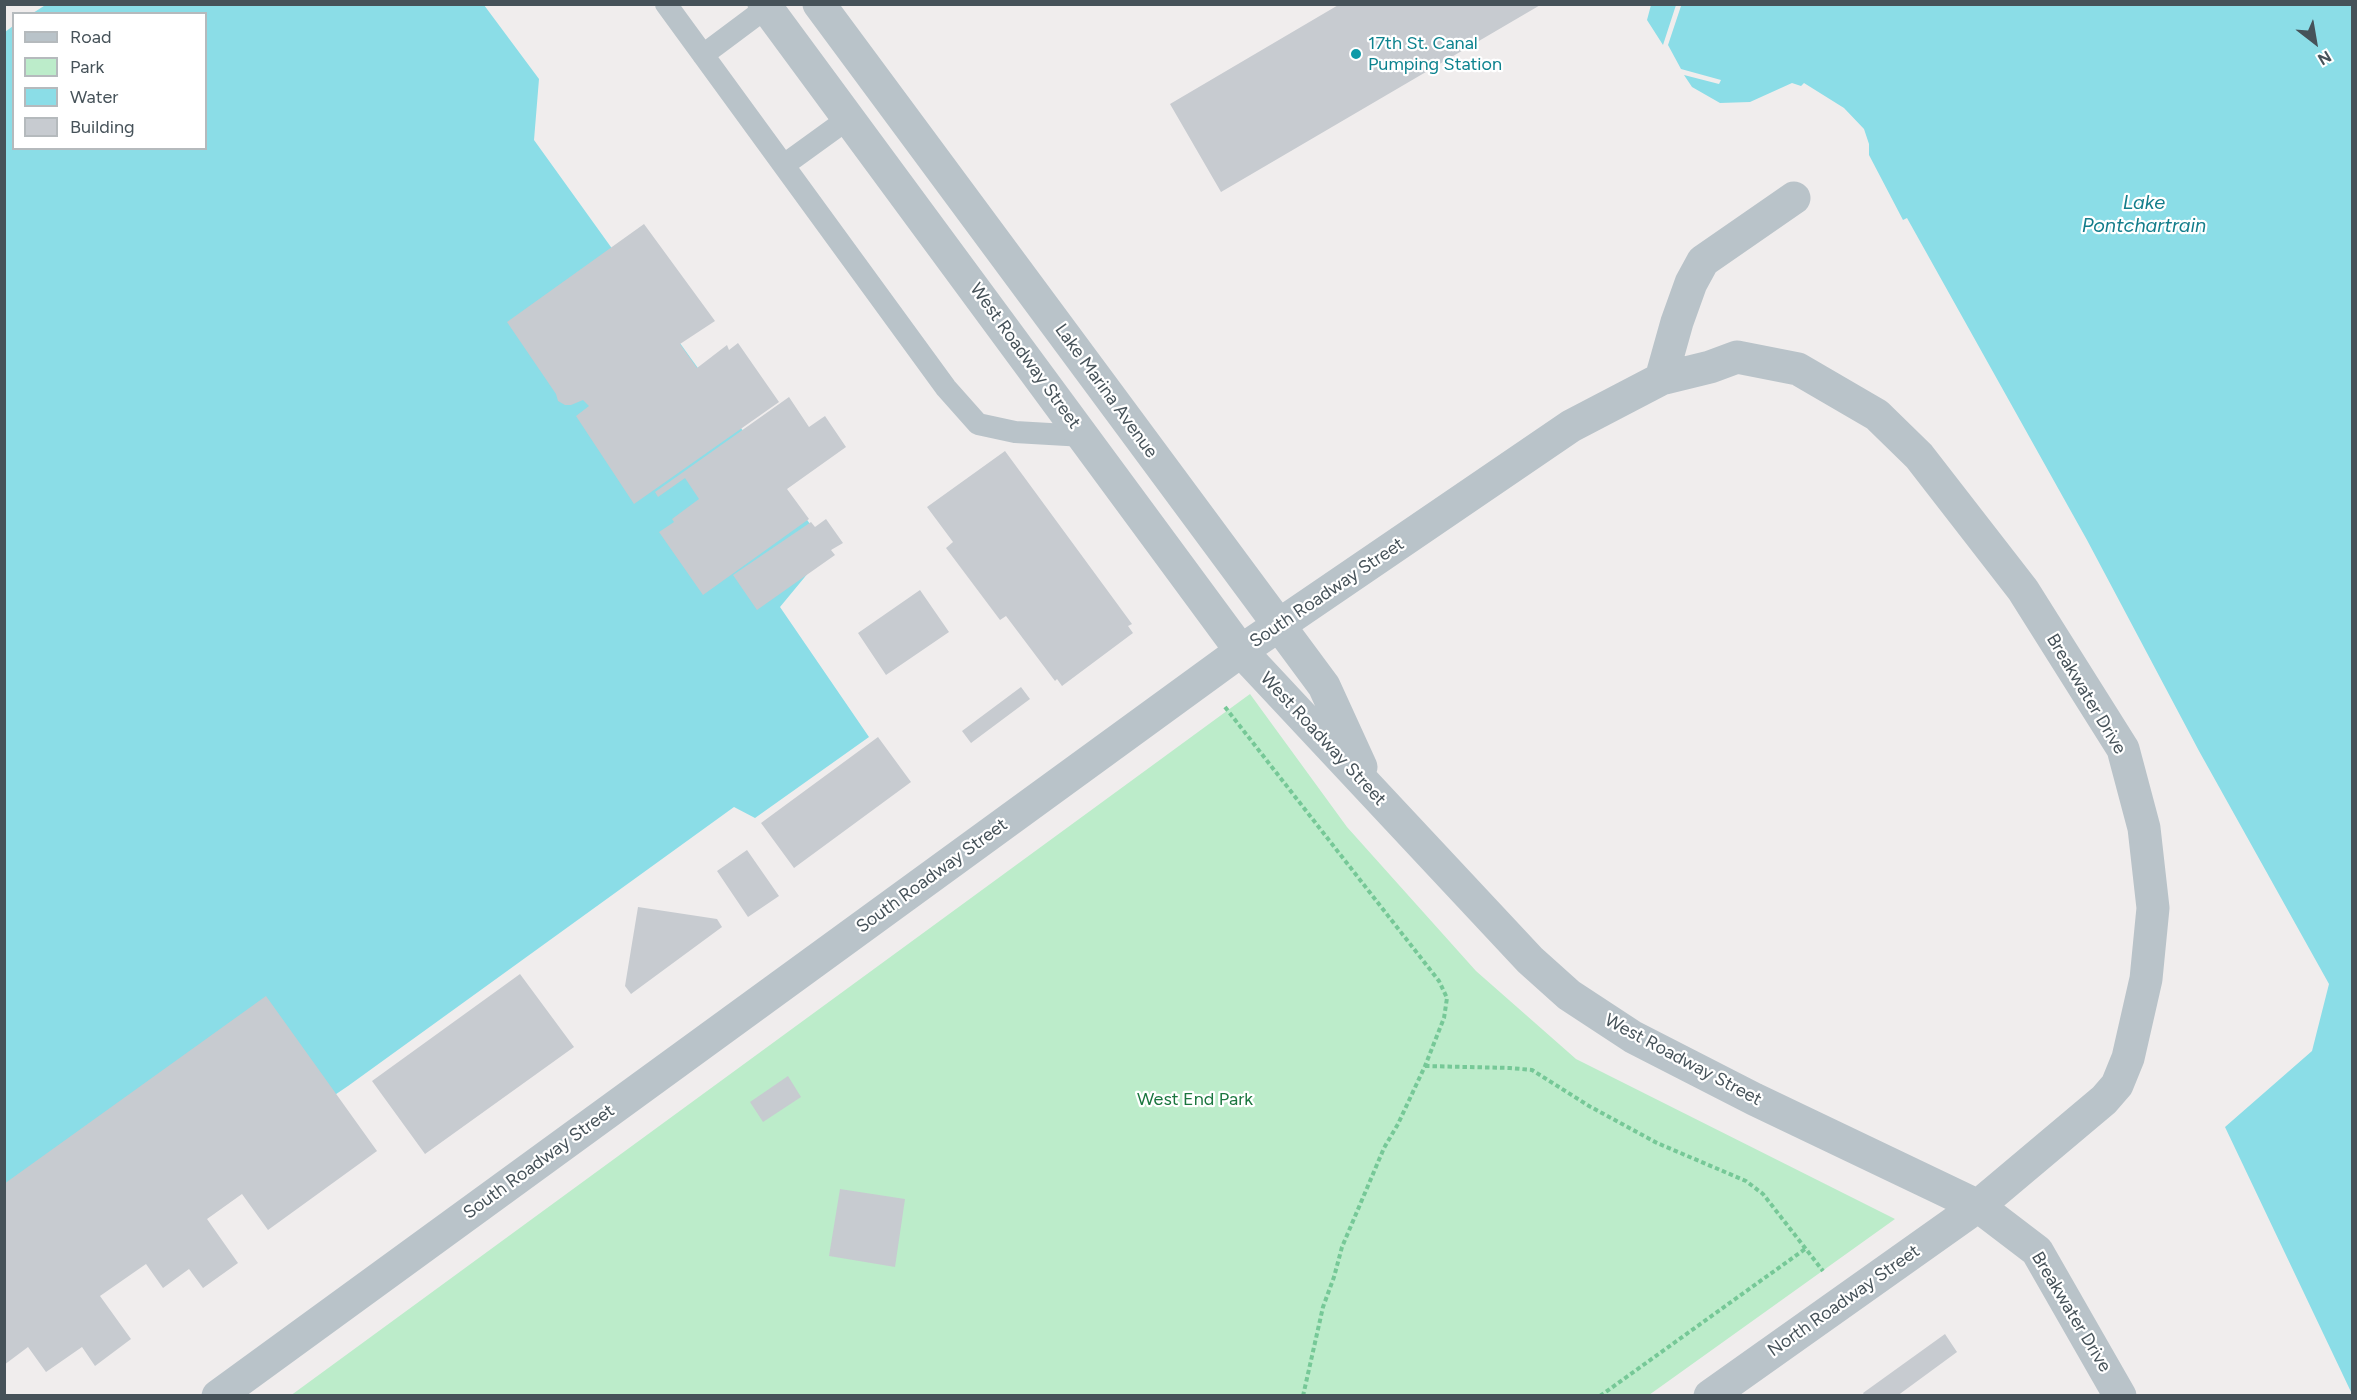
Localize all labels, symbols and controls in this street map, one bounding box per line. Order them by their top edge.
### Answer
legend [12,12,207,150]
north arrow [2285,12,2345,72]
text: Road [70,26,111,48]
place label: 17th St. Canal Pumping Station [1368,33,1502,76]
marker: 17th St. Canal Pumping Station [1349,47,1363,61]
text: N [2314,47,2335,69]
text: Park [70,56,104,78]
text: Water [70,86,118,108]
text: Building [70,116,135,138]
water label: Lake Pontchartrain [2082,191,2206,238]
street label: West Roadway Street [965,279,1085,433]
street label: Lake Marina Avenue [1050,320,1162,462]
street label: South Roadway Street [1246,533,1408,653]
street label: Breakwater Drive [2042,630,2130,758]
street label: West Roadway Street [1256,668,1390,810]
street label: South Roadway Street [852,814,1012,938]
street label: West Roadway Street [1601,1009,1765,1111]
park label: West End Park [1137,1089,1253,1111]
street label: South Roadway Street [459,1100,619,1224]
street label: North Roadway Street [1764,1240,1924,1362]
street label: Breakwater Drive [2027,1248,2115,1376]

